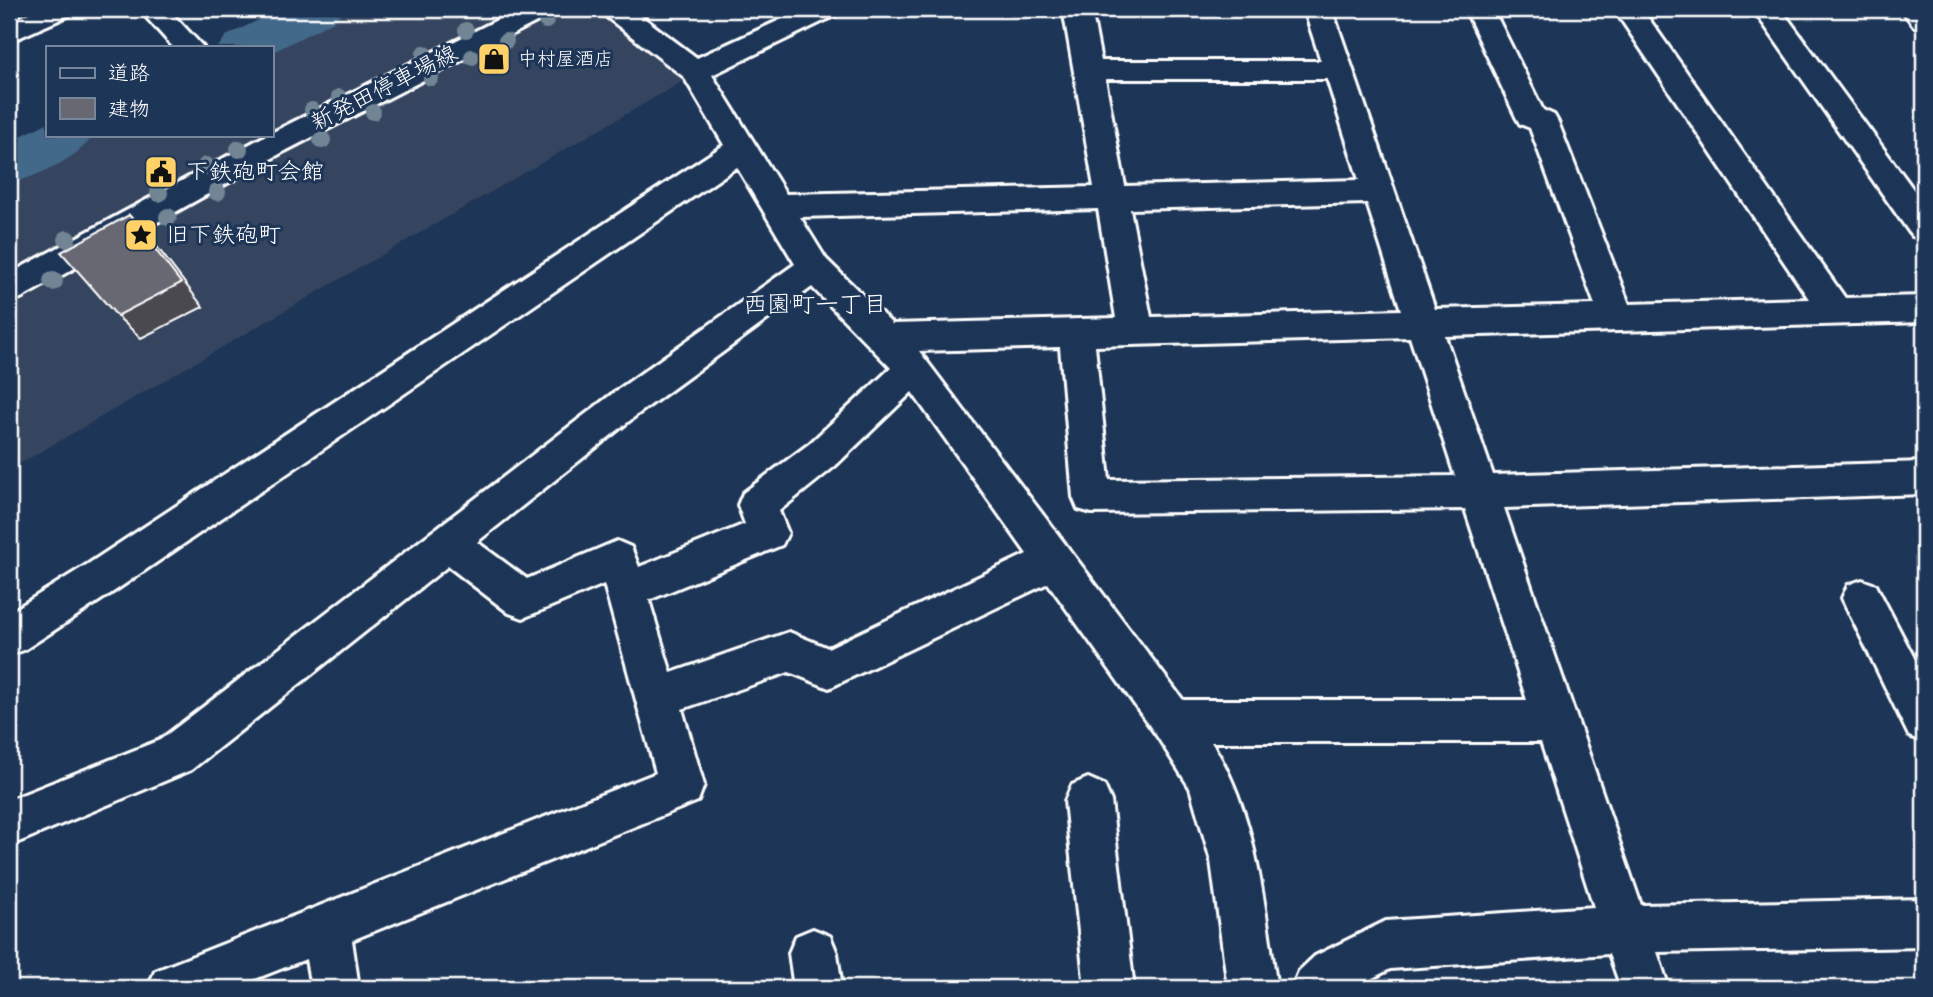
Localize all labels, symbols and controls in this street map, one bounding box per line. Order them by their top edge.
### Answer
street label: 新発田停車場線 [306,39,462,137]
shop icon: 中村屋酒店 [475,40,513,78]
legend [46,46,273,136]
place label: 中村屋酒店 [518,48,613,71]
text: 道路 [108,61,150,86]
text: 建物 [108,97,150,122]
public building icon: 下鉄砲町会館 [142,153,180,191]
place label: 下鉄砲町会館 [186,158,324,186]
place icon: 旧下鉄砲町 [122,216,160,254]
place label: 旧下鉄砲町 [166,221,281,249]
district label: 西園町一丁目 [743,290,887,319]

